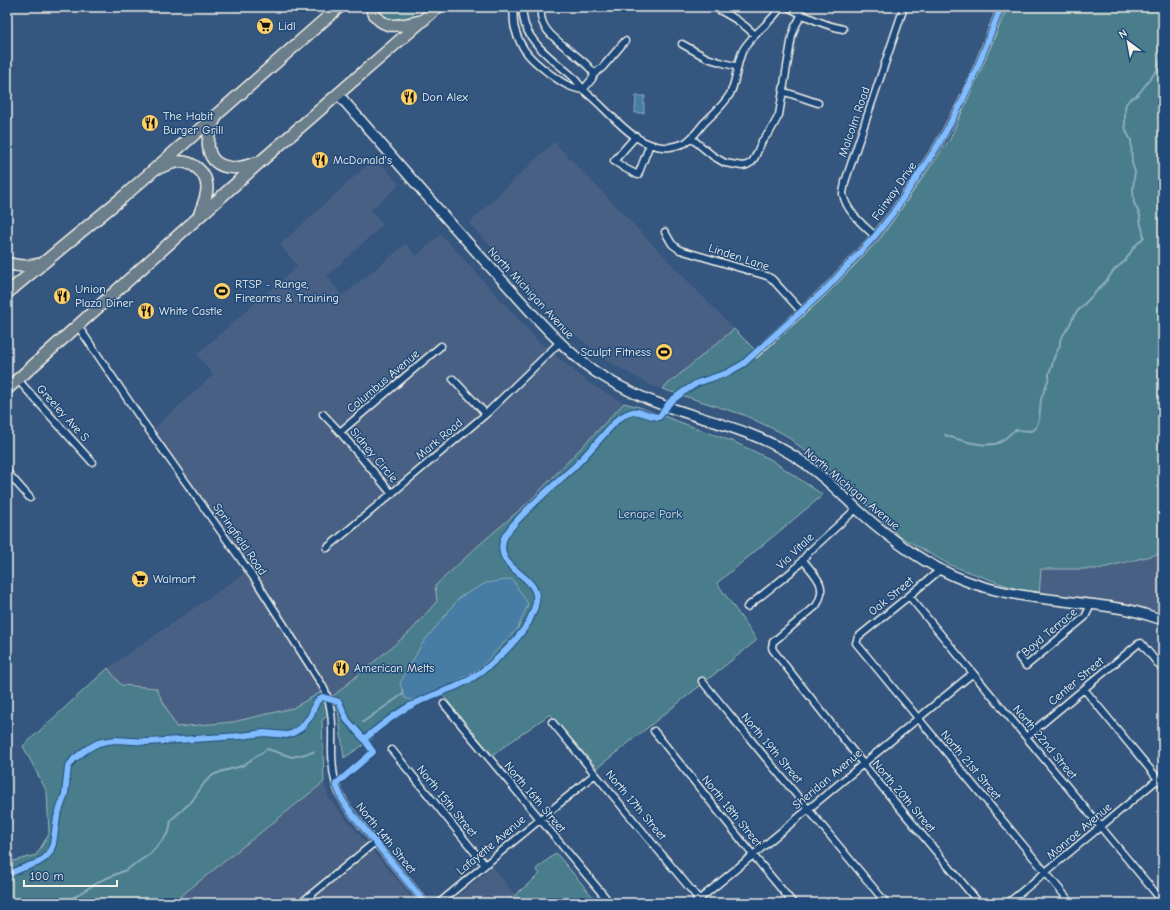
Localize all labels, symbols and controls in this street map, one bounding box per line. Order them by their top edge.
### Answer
supermarket icon: Lidl [255,16,275,36]
place label: Lidl [278,19,296,33]
north arrow [1108,22,1148,62]
text: N [1116,27,1129,41]
street label: Malcolm Road [835,85,873,159]
restaurant icon: Don Alex [399,87,419,107]
place label: Don Alex [422,90,468,104]
place label: The Habit Burger Grill [163,109,223,137]
restaurant icon: The Habit Burger Grill [140,113,160,133]
restaurant icon: McDonald's [310,150,330,170]
place label: McDonald's [333,153,392,167]
street label: Fairway Drive [869,159,919,223]
street label: Linden Lane [707,241,771,273]
street label: North Michigan Avenue [485,244,577,342]
place label: RTSP - Range, Firearms & Training [235,277,339,305]
sports icon: RTSP - Range, Firearms & Training [212,281,232,301]
place label: Union Plaza Diner [75,282,134,310]
restaurant icon: Union Plaza Diner [52,286,72,306]
restaurant icon: White Castle [136,301,156,321]
place label: White Castle [159,304,222,318]
sports icon: Sculpt Fitness [654,342,674,362]
place label: Sculpt Fitness [580,345,651,359]
street label: Columbus Avenue [344,347,422,415]
street label: Greeley Ave S [34,382,92,445]
street label: Mark Road [413,415,465,463]
street label: Sidney Circle [347,425,401,485]
street label: North Michigan Avenue [801,445,903,533]
street label: Springfield Road [210,500,270,578]
park label: Lenape Park [618,507,682,521]
street label: Via Vitale [773,530,817,572]
supermarket icon: Walmart [130,569,150,589]
place label: Walmart [153,572,196,586]
street label: Oak Street [866,573,917,618]
street label: Boyd Terrace [1018,605,1080,659]
street label: Center Street [1045,653,1107,708]
restaurant icon: American Melts [331,658,351,678]
place label: American Melts [354,661,434,675]
street label: North 22nd Street [1010,702,1080,782]
street label: North 19th Street [738,710,806,787]
street label: North 21st Street [938,727,1004,803]
street label: Sheridan Avenue [789,746,865,812]
street label: North 20th Street [870,757,939,836]
street label: North 16th Street [501,759,569,836]
street label: North 15th Street [414,762,481,840]
street label: North 17th Street [603,767,670,843]
street label: North 18th Street [699,773,765,850]
street label: North 14th Street [353,800,419,877]
street label: Monroe Avenue [1044,800,1114,862]
street label: Lafayette Avenue [454,812,528,878]
scale bar [24,862,117,888]
text: 100 m [30,869,63,883]

